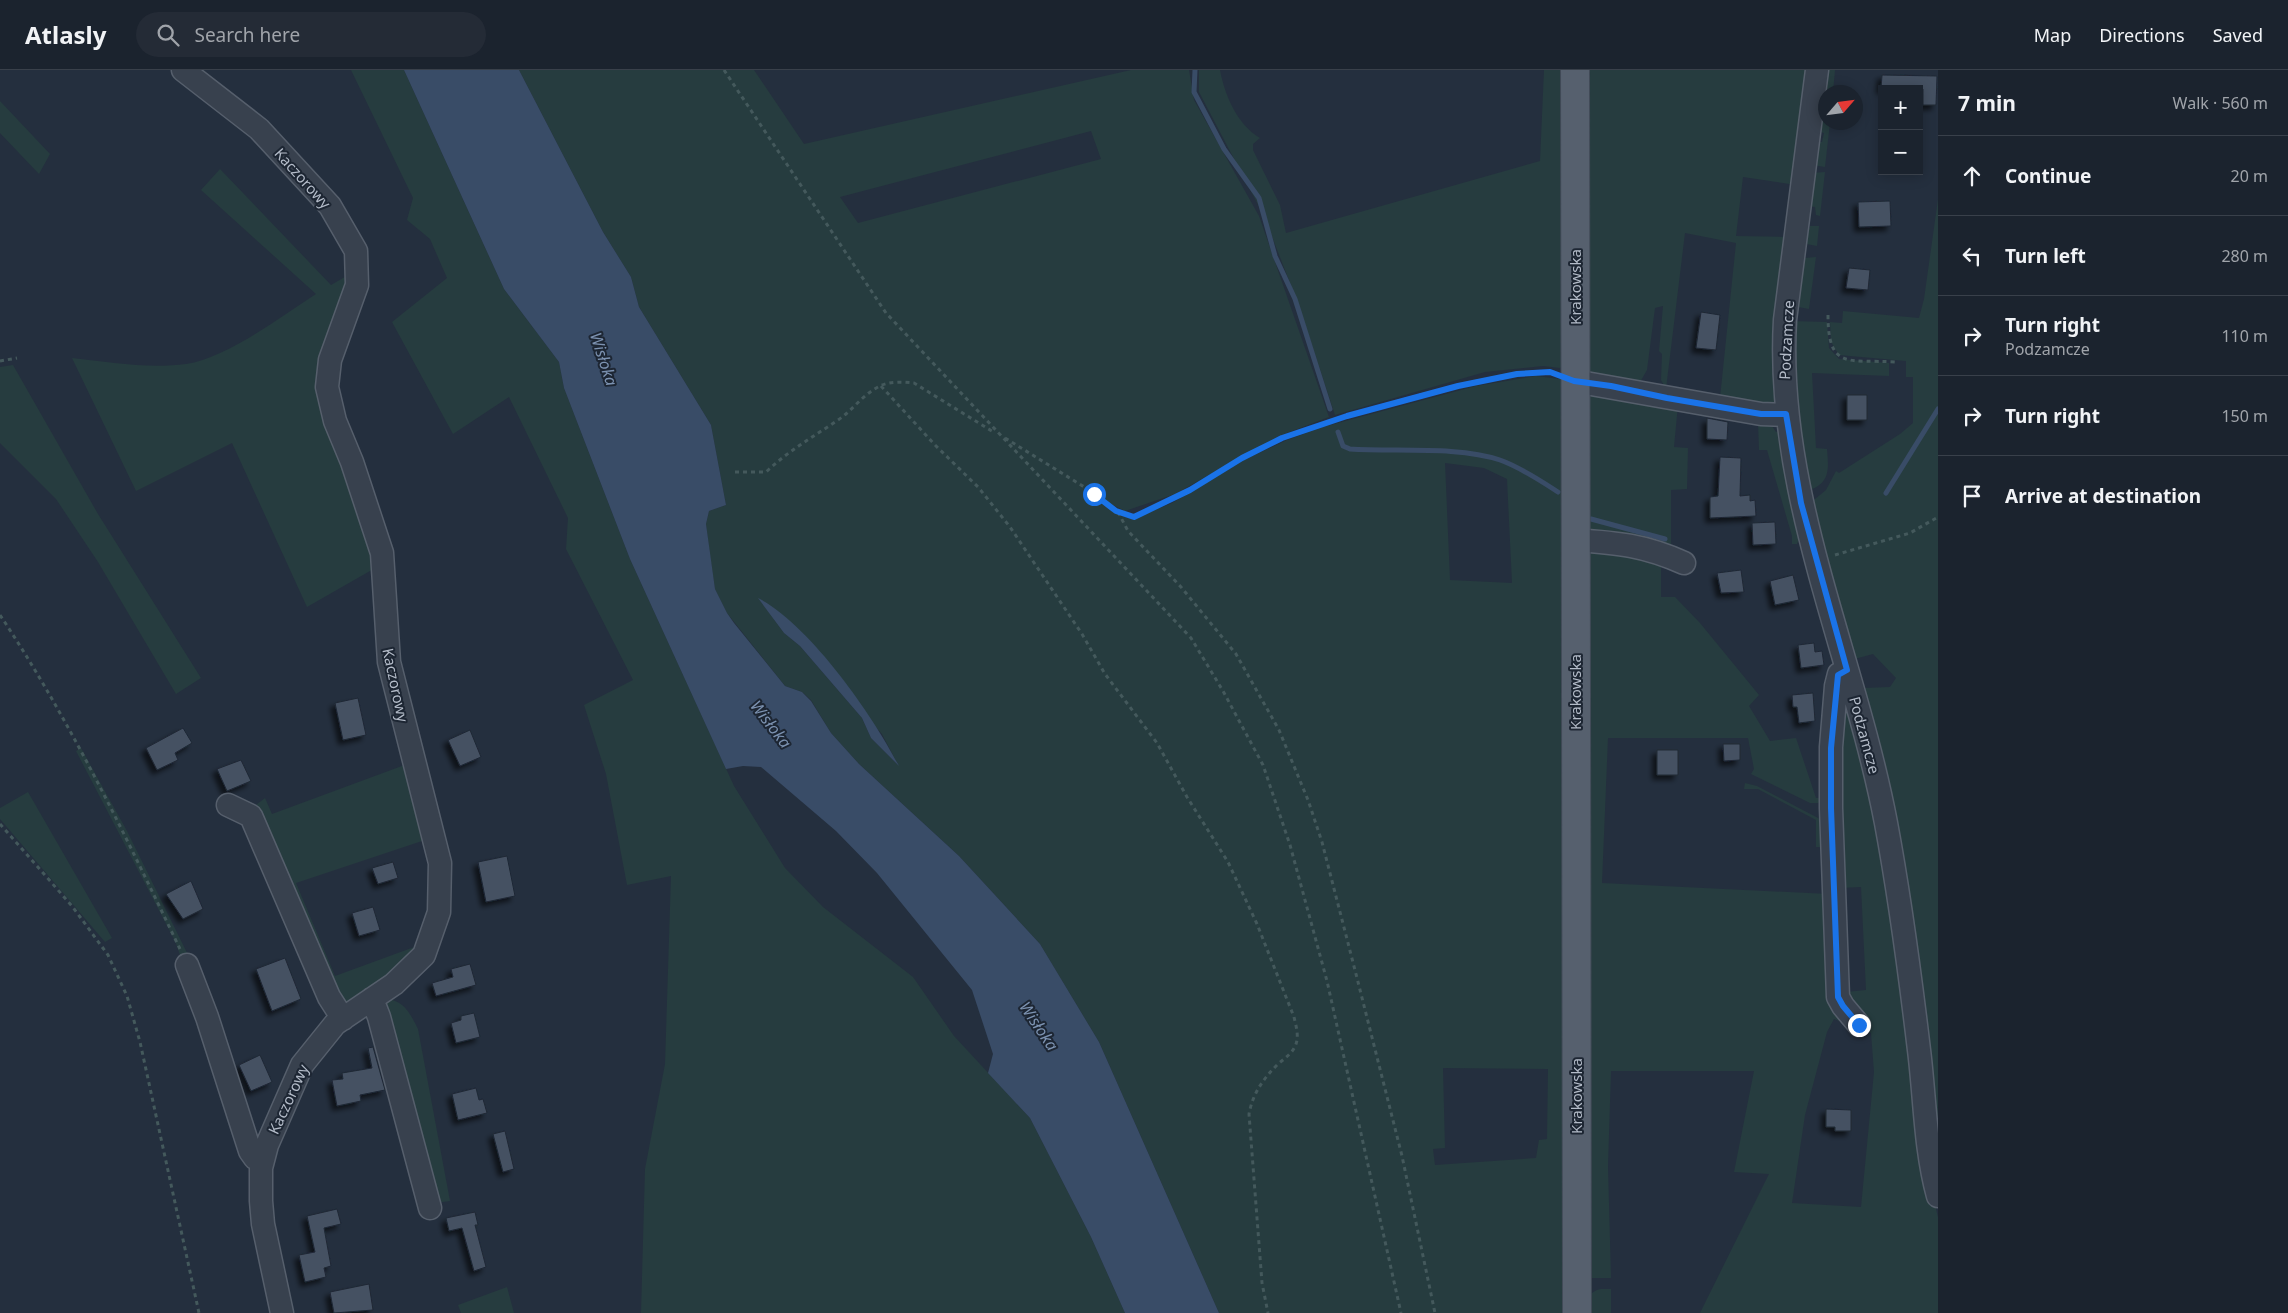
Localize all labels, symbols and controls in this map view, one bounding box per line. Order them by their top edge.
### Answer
search box [136,12,486,57]
text: Atlasly [25,18,106,51]
icon: search [154,21,182,49]
text: Search here [194,22,300,48]
text: Map [2034,23,2071,47]
text: Directions [2099,23,2185,47]
text: Saved [2213,23,2263,47]
north arrow [1818,85,1863,130]
map controls [1878,85,1923,175]
button: + [1878,85,1923,130]
text: 7 min [1958,89,2016,117]
text: Walk · 560 m [2173,92,2268,114]
button: − [1878,130,1923,175]
street label: Kaczorowy [270,143,336,213]
icon: ahead [1958,162,1986,190]
text: Continue [2005,163,2091,189]
text: 20 m [2231,165,2268,187]
icon: left [1958,242,1986,270]
text: Turn left [2005,243,2086,269]
text: 280 m [2221,245,2268,267]
street label: Krakowska [1565,249,1585,325]
street label: Podzamcze [1774,300,1798,380]
text: Turn right [2005,312,2100,338]
icon: right [1958,322,1986,350]
text: 110 m [2221,325,2268,347]
water label: Wisłoka [585,329,623,389]
text: Podzamcze [2005,338,2090,360]
icon: right [1958,402,1986,430]
text: Turn right [2005,403,2100,429]
text: 150 m [2221,405,2268,427]
icon: arrive [1958,482,1986,510]
route start [1083,483,1106,506]
text: Arrive at destination [2005,483,2201,509]
street label: Kaczorowy [378,646,414,724]
street label: Krakowska [1565,654,1585,730]
street label: Podzamcze [1845,694,1885,776]
water label: Wisłoka [745,696,797,752]
water label: Wisłoka [1015,997,1063,1055]
route end [1848,1014,1871,1037]
street label: Krakowska [1566,1058,1586,1134]
street label: Kaczorowy [263,1060,313,1137]

